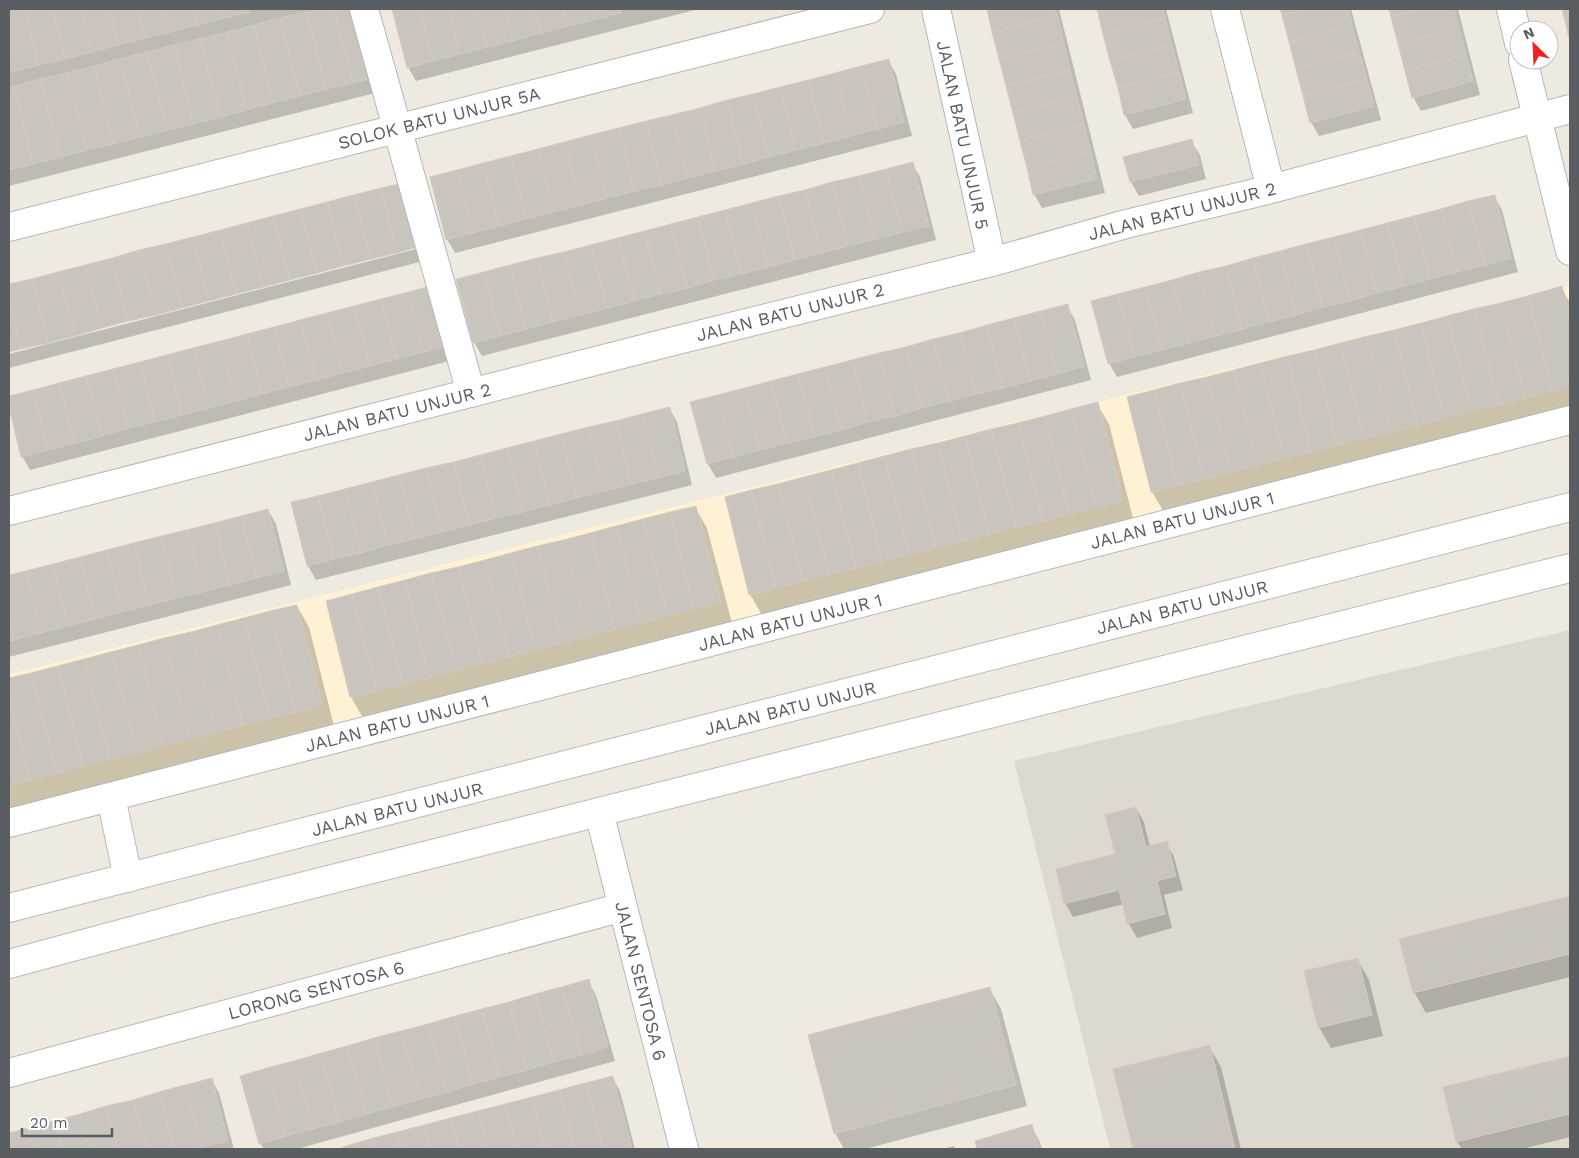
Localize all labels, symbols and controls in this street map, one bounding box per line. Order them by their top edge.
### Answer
north arrow [1509,20,1559,70]
text: N [1521,24,1537,43]
street label: JALAN BATU UNJUR 5 [933,39,993,231]
street label: SOLOK BATU UNJUR 5A [336,83,542,153]
street label: JALAN BATU UNJUR 2 [1086,177,1278,245]
street label: JALAN BATU UNJUR 2 [694,278,886,346]
street label: JALAN BATU UNJUR 2 [301,378,493,446]
street label: JALAN BATU UNJUR 1 [1088,487,1276,553]
street label: JALAN BATU UNJUR [1094,576,1270,638]
street label: JALAN BATU UNJUR 1 [696,589,884,655]
street label: JALAN BATU UNJUR [702,677,878,739]
street label: JALAN BATU UNJUR 1 [303,690,491,756]
street label: JALAN BATU UNJUR [309,778,485,840]
street label: JALAN SENTOSA 6 [611,899,671,1063]
street label: LORONG SENTOSA 6 [226,956,406,1024]
scale bar [22,1106,112,1138]
text: 20 m [30,1114,68,1132]

